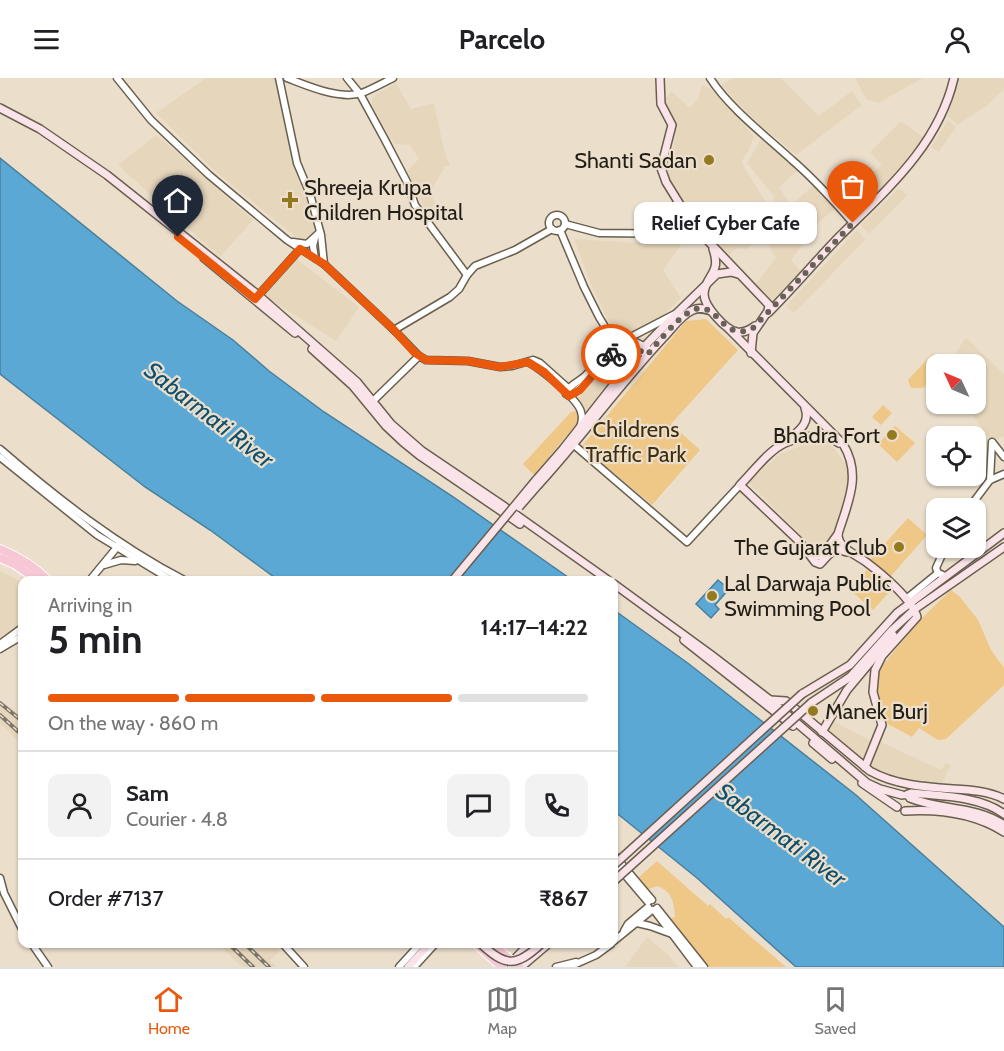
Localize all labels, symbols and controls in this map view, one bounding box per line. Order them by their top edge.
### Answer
icon: menu [30,23,63,56]
text: Parcelo [459,23,545,56]
icon: person [941,23,974,56]
place label: Shanti Sadan [574,147,697,174]
marker: Shanti Sadan [702,153,716,167]
pin [827,161,878,223]
icon: bag [836,170,869,203]
place label: Shreeja Krupa Children Hospital [304,174,464,226]
pin [152,175,203,237]
icon: home [161,184,194,217]
marker: Shreeja Krupa Children Hospital [281,191,299,209]
callout: Relief Cyber Cafe [634,202,817,244]
text: Relief Cyber Cafe [651,211,800,235]
courier [581,324,641,384]
icon: bike [595,338,628,371]
north arrow [926,354,986,414]
map controls [926,354,986,558]
water label: Sabarmati River [139,355,281,475]
park label: Childrens Traffic Park [586,416,687,468]
place label: Bhadra Fort [773,422,881,449]
button: locate [926,426,986,486]
marker: Bhadra Fort [885,428,899,442]
button: layers [926,498,986,558]
place label: The Gujarat Club [734,534,887,561]
marker: The Gujarat Club [892,540,906,554]
place label: Lal Darwaja Public Swimming Pool [724,570,892,622]
marker: Lal Darwaja Public Swimming Pool [705,589,719,603]
text: Arriving in [48,593,132,617]
text: 14:17–14:22 [481,614,588,641]
text: 5 min [48,615,143,663]
place label: Manek Burj [825,698,928,725]
marker: Manek Burj [806,704,820,718]
text: On the way · 860 m [48,711,218,735]
button: person [48,774,111,837]
button: chat [447,774,510,837]
button: phone [525,774,588,837]
water label: Sabarmati River [711,776,853,894]
text: Sam [126,780,169,807]
text: Courier · 4.8 [126,807,228,831]
text: Order #7137 [48,885,164,912]
text: ₹867 [539,885,588,912]
tab: Home [148,983,190,1038]
tab: Map [486,983,519,1038]
tab: Saved [815,983,856,1038]

